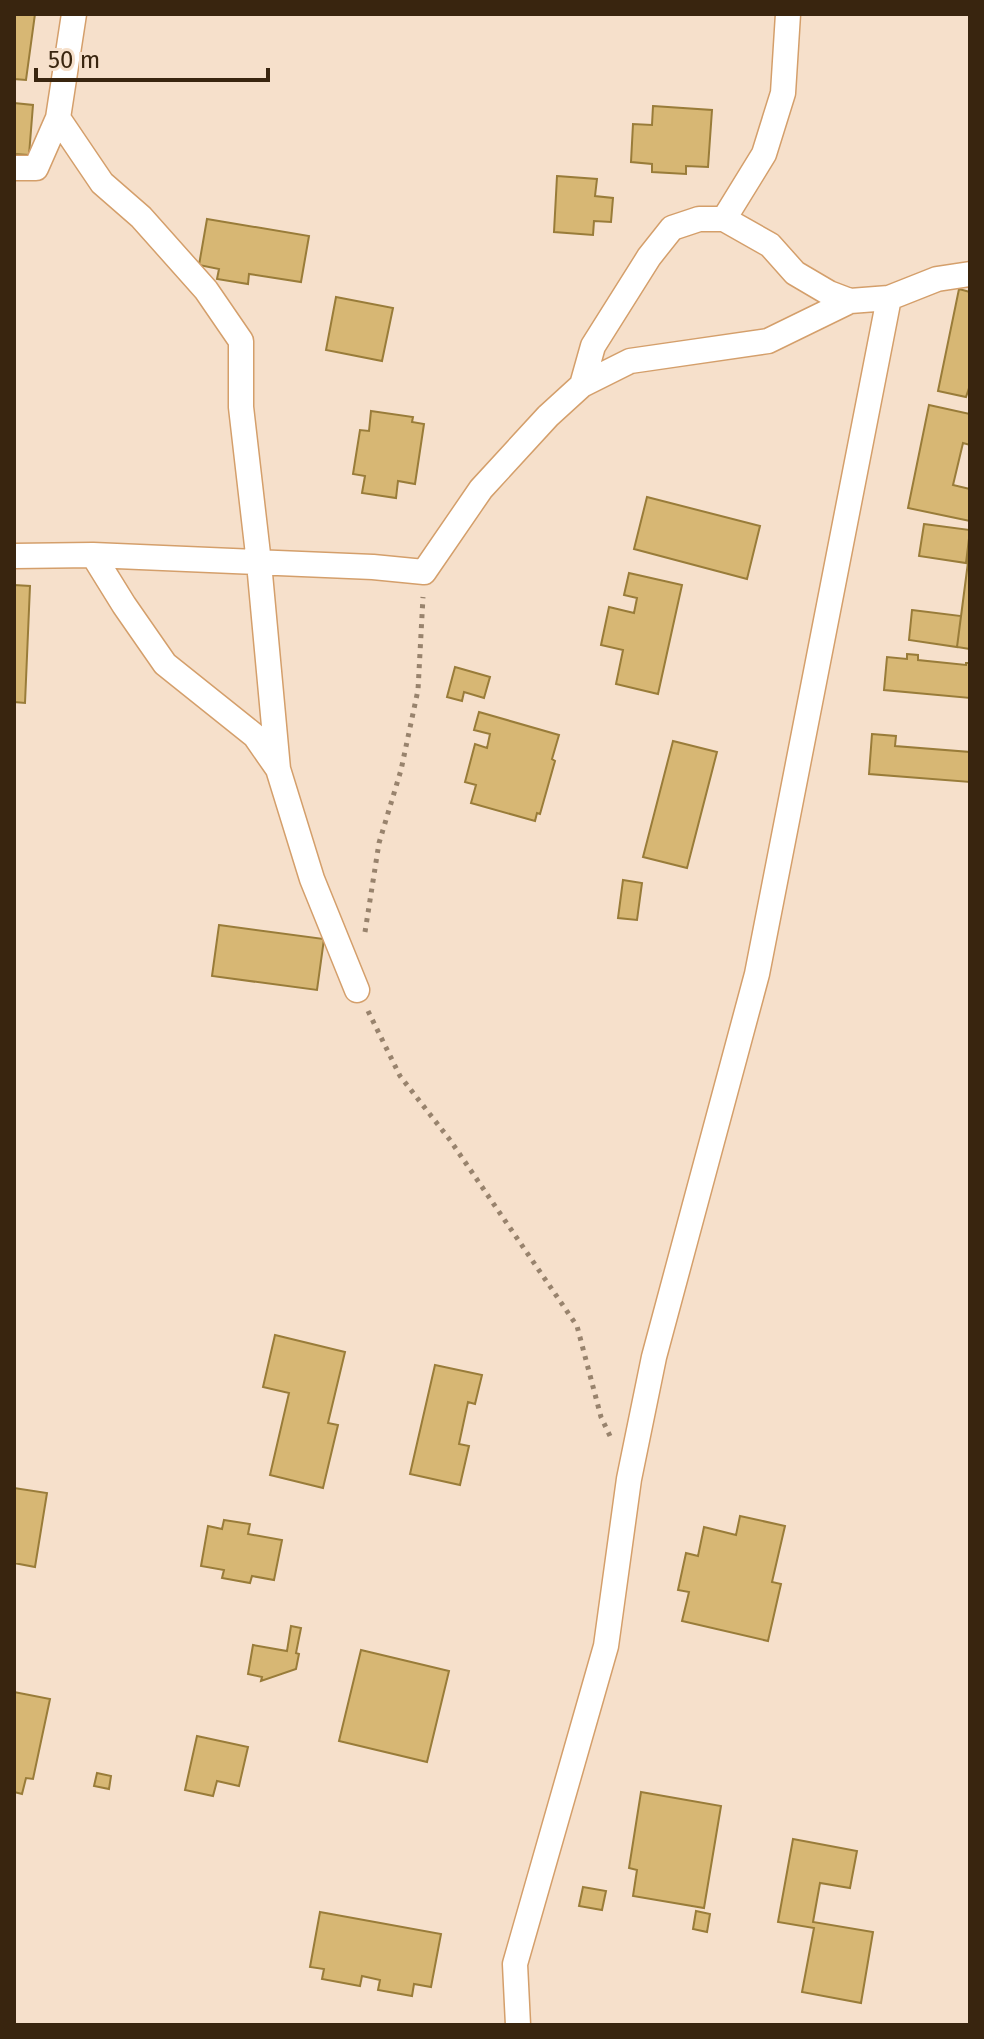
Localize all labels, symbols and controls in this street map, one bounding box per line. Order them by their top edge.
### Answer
scale bar [36,32,268,82]
text: 50 m [48,46,100,74]

